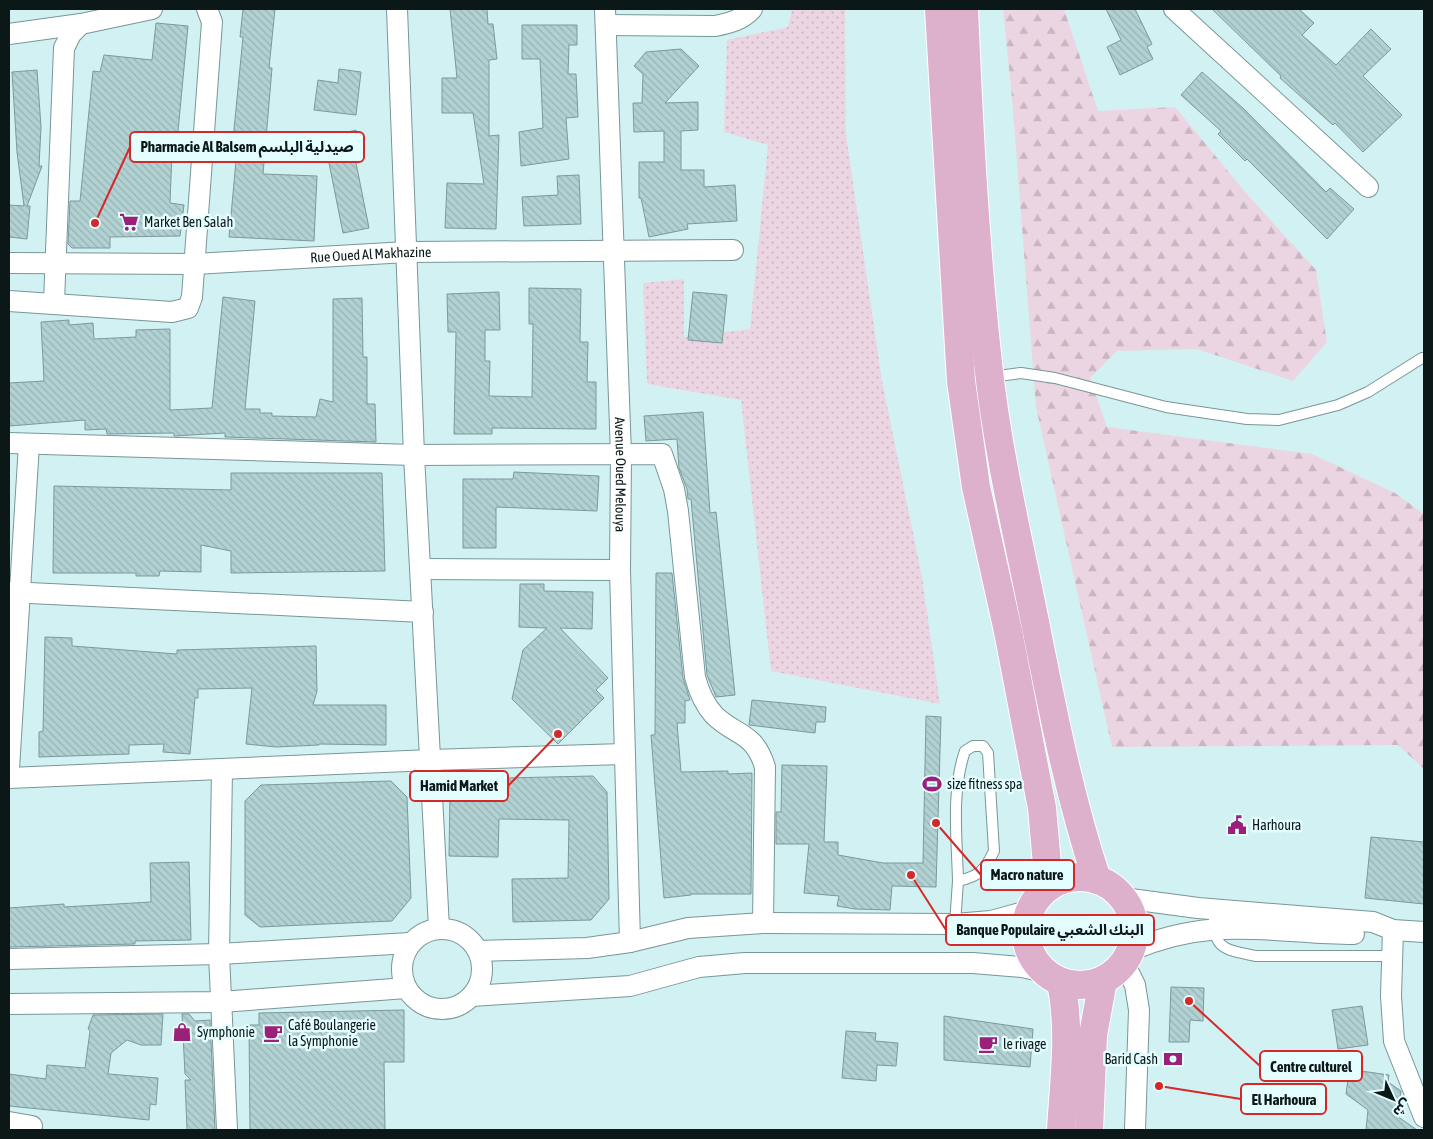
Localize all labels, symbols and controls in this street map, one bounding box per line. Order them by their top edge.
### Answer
callout: Pharmacie Al Balsem صيدلية البلسم [130,132,364,162]
text: Pharmacie Al Balsem صيدلية البلسم [140,138,354,158]
supermarket icon: Market Ben Salah [118,211,140,233]
place label: Market Ben Salah [144,214,233,230]
street label: Rue Oued Al Makhazine [310,244,431,265]
street label: Avenue Oued Melouya [612,417,629,532]
callout: Hamid Market [410,771,508,801]
sports icon: size fitness spa [921,773,943,795]
place label: size fitness spa [947,776,1023,792]
text: Hamid Market [420,777,499,794]
public building icon: Harhoura [1226,814,1248,836]
place label: Harhoura [1252,817,1301,833]
callout: Macro nature [981,860,1074,890]
text: Macro nature [990,866,1064,883]
callout: Banque Populaire البنك الشعبي [946,915,1154,945]
text: Banque Populaire البنك الشعبي [956,921,1144,941]
place label: Café Boulangerie la Symphonie [288,1017,376,1049]
shop icon: Symphonie [171,1021,193,1043]
cafe icon: Café Boulangerie la Symphonie [262,1022,284,1044]
place label: Symphonie [197,1024,255,1040]
cafe icon: le rivage [977,1033,999,1055]
place label: le rivage [1003,1036,1046,1052]
bank icon: Barid Cash [1162,1048,1184,1070]
place label: Barid Cash [1104,1051,1158,1067]
callout: Centre culturel [1260,1051,1362,1081]
text: Centre culturel [1270,1058,1353,1075]
north arrow [1368,1074,1418,1124]
callout: El Harhoura [1241,1084,1326,1114]
text: El Harhoura [1251,1091,1317,1108]
text: ش [1390,1096,1415,1120]

